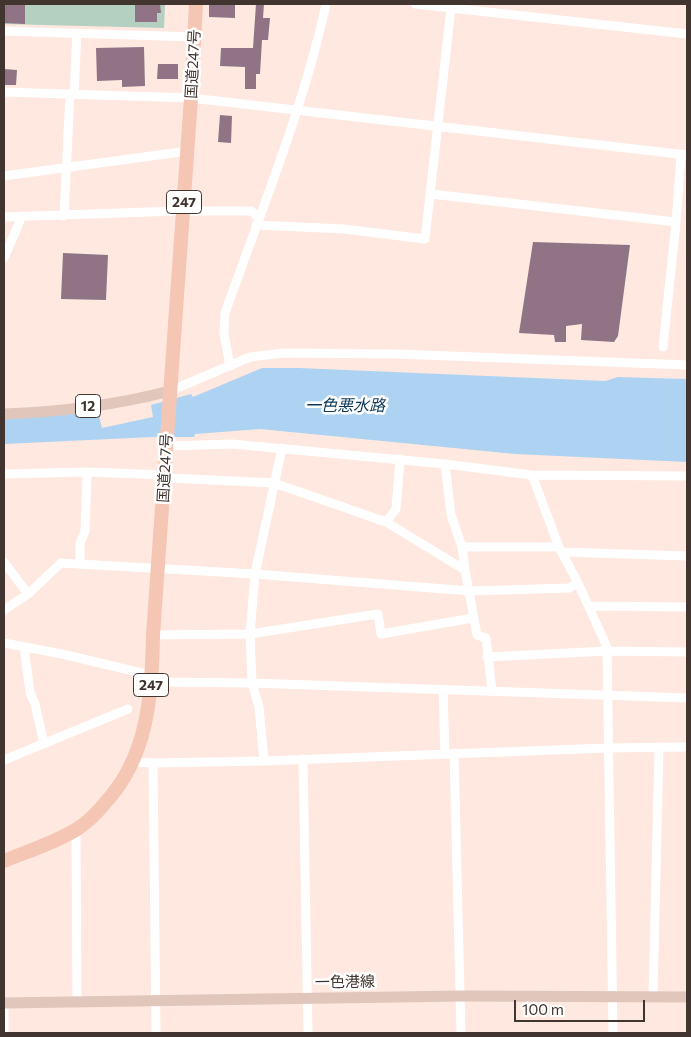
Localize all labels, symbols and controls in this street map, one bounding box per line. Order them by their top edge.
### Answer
street label: 国道247号 [182,29,204,99]
road number: 247 [166,190,202,213]
road number: 12 [76,394,100,418]
water label: 一色悪水路 [305,396,385,416]
street label: 国道247号 [154,433,176,503]
road number: 247 [134,674,168,696]
street label: 一色港線 [315,972,375,992]
scale bar [516,990,647,1022]
text: 100 m [522,1000,564,1018]

